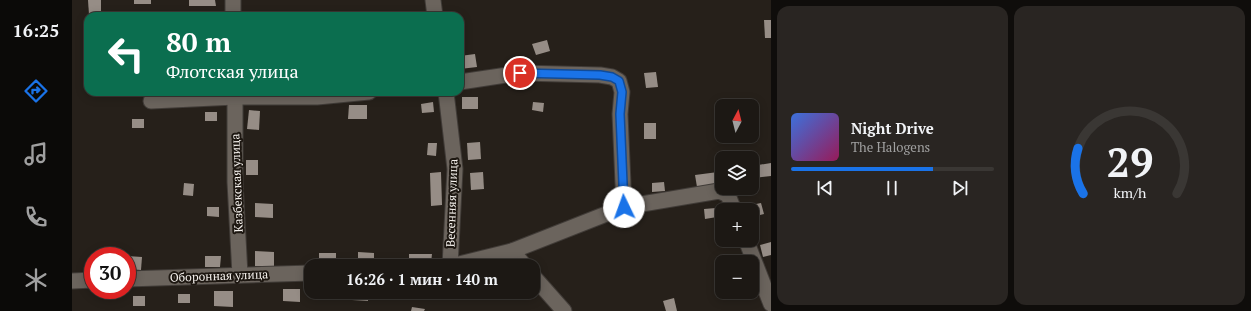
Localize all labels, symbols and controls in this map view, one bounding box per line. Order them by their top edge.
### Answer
text: 16:25 [13,18,59,42]
text: 80 m [166,23,231,60]
icon: left [100,28,152,80]
pin [503,56,537,90]
text: Флотская улица [166,59,299,83]
icon: arrive [509,62,531,84]
icon: directions [22,77,50,105]
north arrow [715,99,759,143]
map controls [715,99,759,299]
text: Night Drive [851,118,934,138]
street label: Казбекская улица [227,133,246,233]
text: 29 [1106,133,1153,188]
text: The Halogens [851,138,930,156]
icon: music [22,140,50,168]
button: layers [715,151,759,195]
street label: Весенняя улица [442,159,461,247]
icon: previous [814,177,836,199]
icon: pause [881,177,903,199]
icon: next [949,177,971,199]
text: km/h [1113,182,1147,201]
position arrow [603,186,645,228]
icon: phone [22,203,50,231]
button: + [715,203,759,247]
speed limit sign: 30 [84,247,136,299]
button: − [715,255,759,299]
icon: climate [22,266,50,294]
street label: Оборонная улица [169,266,268,285]
text: 16:26 · 1 мин · 140 m [346,269,498,289]

